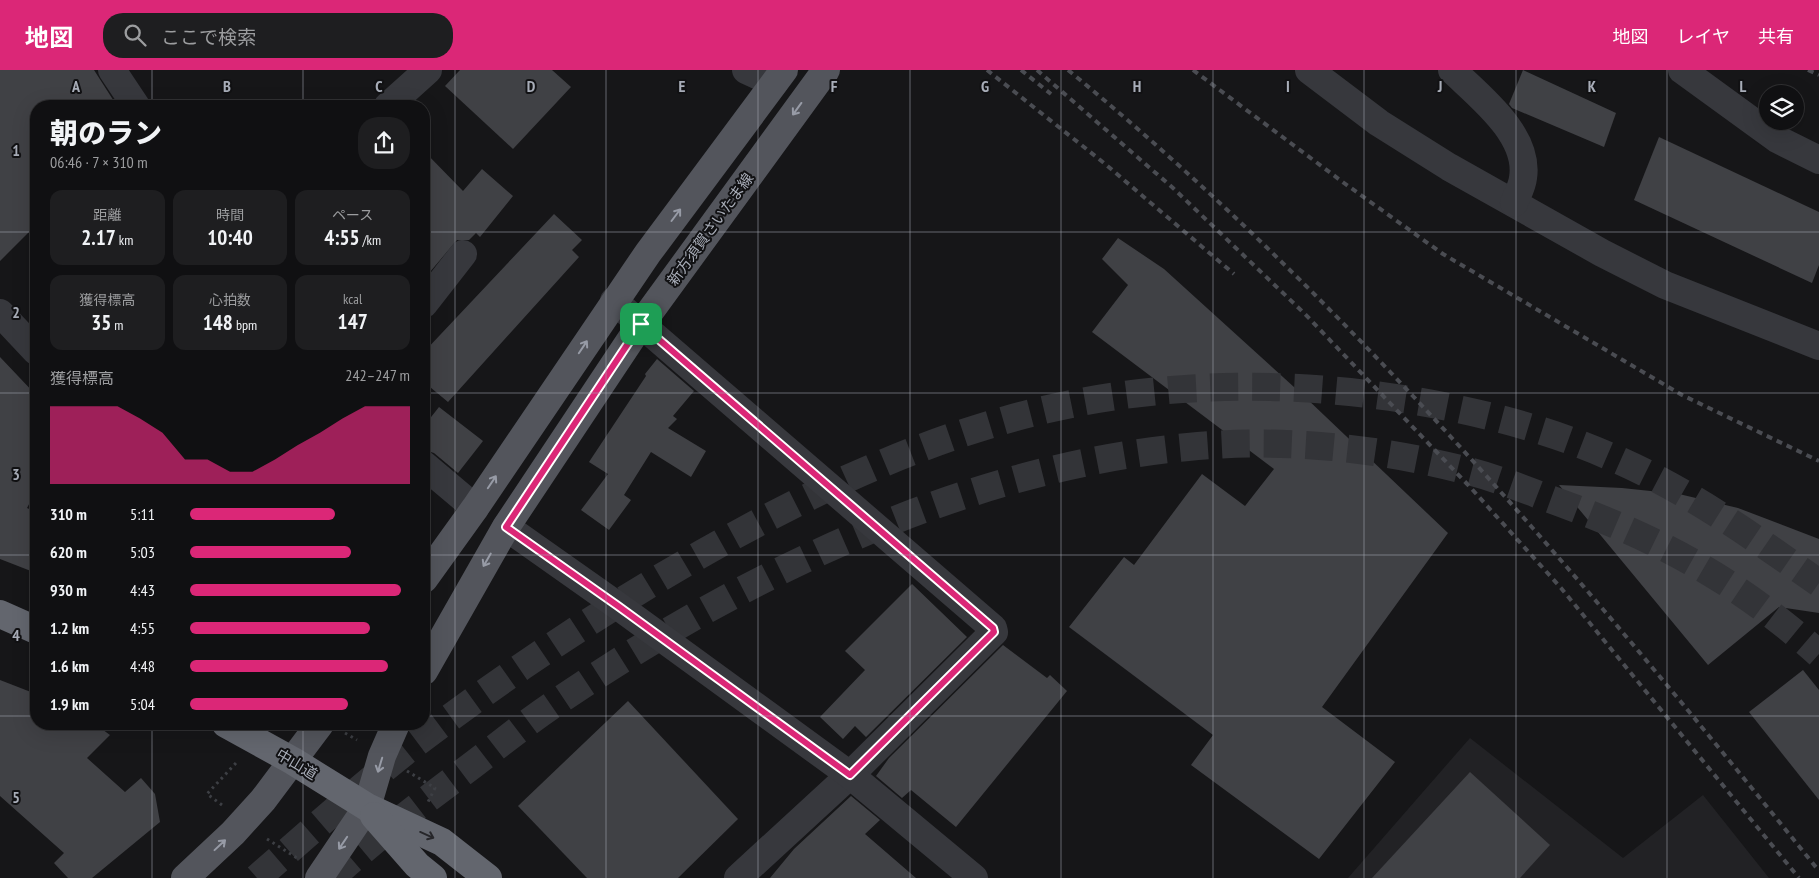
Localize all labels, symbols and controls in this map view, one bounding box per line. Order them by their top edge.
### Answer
search box [103,13,453,58]
icon: search [121,21,149,49]
text: 地図 [25,22,73,53]
text: ここで検索 [161,25,256,49]
text: 地図 [1613,25,1649,48]
text: レイヤ [1677,25,1730,48]
text: 共有 [1758,25,1794,48]
text: A [71,76,81,96]
text: B [223,76,231,96]
text: C [375,76,383,96]
text: D [527,76,536,96]
text: E [679,76,686,96]
text: F [831,76,838,96]
text: G [981,76,989,96]
text: H [1133,76,1141,96]
text: I [1286,76,1290,96]
text: J [1437,76,1442,96]
text: K [1588,76,1597,96]
text: L [1740,76,1747,96]
map controls [1759,85,1804,130]
button: layers [1759,85,1804,130]
one-way arrow [792,102,802,116]
text: 朝のラン [50,114,162,151]
button: share [358,117,410,169]
text: 1 [12,140,20,160]
text: 06:46 · 7 × 310 m [50,152,148,172]
street label: 新方須賀さいたま線 [663,169,757,289]
text: 距離 [93,206,121,224]
text: 時間 [216,206,244,224]
text: ペース [332,206,373,224]
one-way arrow [671,208,681,222]
text: 2.17 [81,224,116,251]
text: 10:40 [207,224,253,251]
text: 4:55 [324,224,360,251]
text: km [116,231,133,249]
text: /km [360,231,381,249]
text: kcal [343,290,362,308]
text: 獲得標高 [79,291,135,309]
text: 心拍数 [209,291,251,309]
text: 2 [12,302,20,322]
pin [620,303,662,345]
text: 147 [338,308,368,335]
text: 35 [91,309,111,336]
text: 148 [203,309,233,336]
icon: arrive [627,310,655,338]
text: m [111,316,123,334]
text: bpm [233,316,257,334]
one-way arrow [578,341,588,355]
text: 242–247 m [345,365,410,385]
text: 獲得標高 [50,368,114,388]
text: 3 [12,464,20,484]
one-way arrow [487,476,497,490]
text: 310 m [50,504,87,524]
text: 5:11 [130,504,155,524]
text: 620 m [50,542,87,562]
text: 5:03 [130,542,155,562]
one-way arrow [482,553,492,568]
text: 930 m [50,580,87,600]
text: 4:43 [130,580,155,600]
text: 1.2 km [50,618,89,638]
text: 4:55 [130,618,155,638]
text: 4 [12,625,20,645]
text: 1.6 km [50,656,89,676]
text: 4:48 [130,656,155,676]
text: 1.9 km [50,694,89,714]
text: 5:04 [130,694,155,714]
street label: 中山道 [273,744,321,784]
one-way arrow [374,756,384,772]
text: 5 [12,787,20,807]
one-way arrow [419,830,434,840]
one-way arrow [338,835,348,849]
one-way arrow [214,839,227,851]

